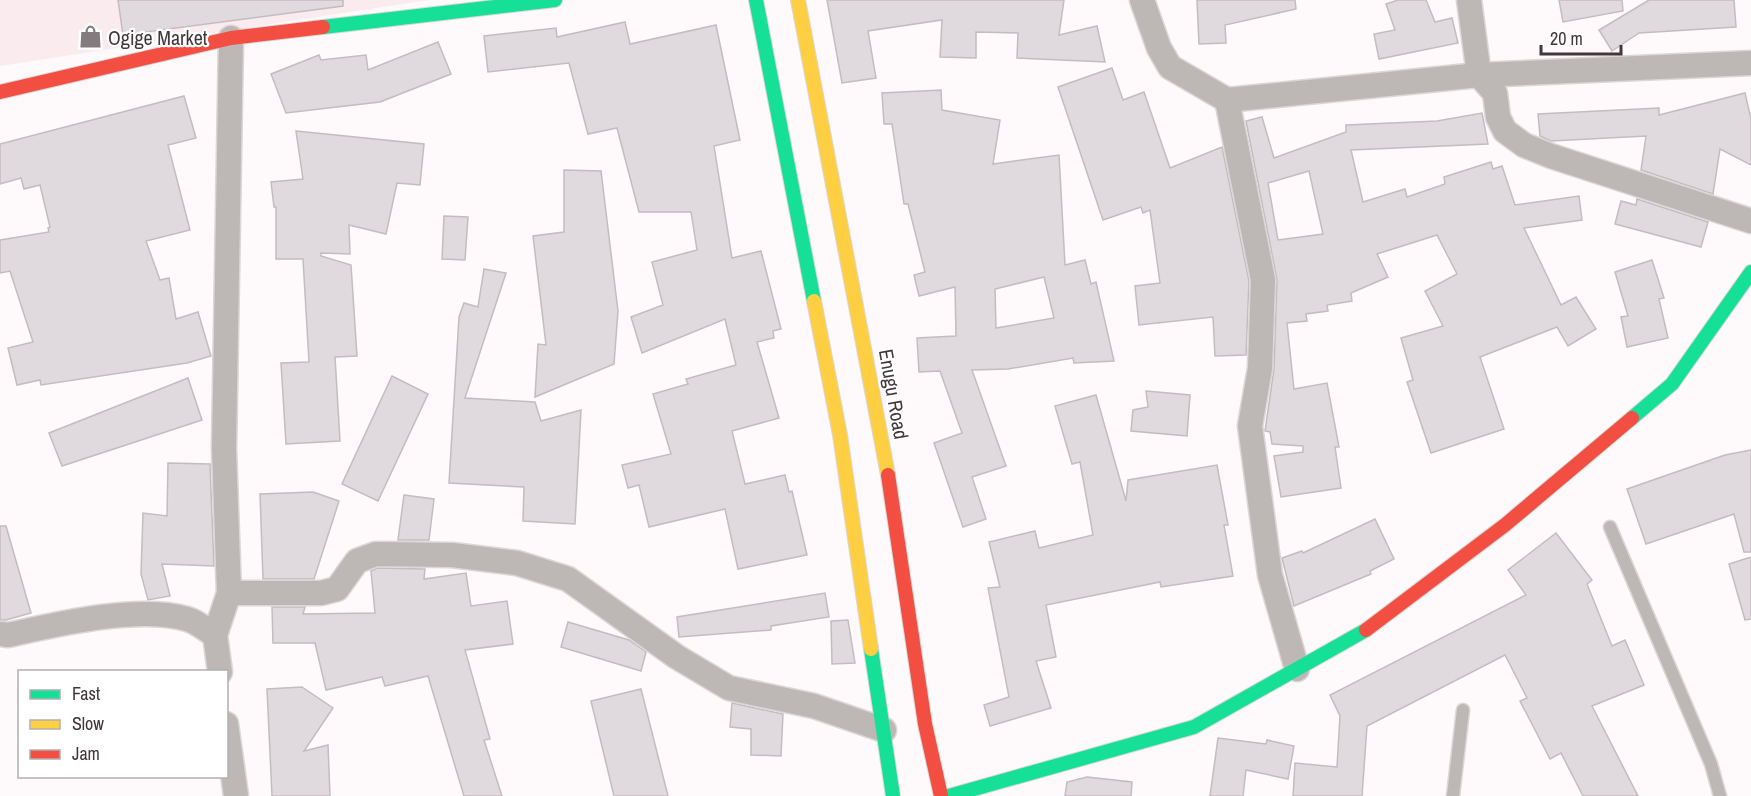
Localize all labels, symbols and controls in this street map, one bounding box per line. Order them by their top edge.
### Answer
scale bar [1541,18,1620,56]
shop icon: Ogige Market [77,24,103,50]
place label: Ogige Market [108,24,208,51]
text: 20 m [1550,26,1583,51]
street label: Enugu Road [873,347,915,441]
legend [18,670,228,778]
text: Fast [72,681,100,706]
text: Slow [72,711,104,736]
text: Jam [72,741,100,766]

